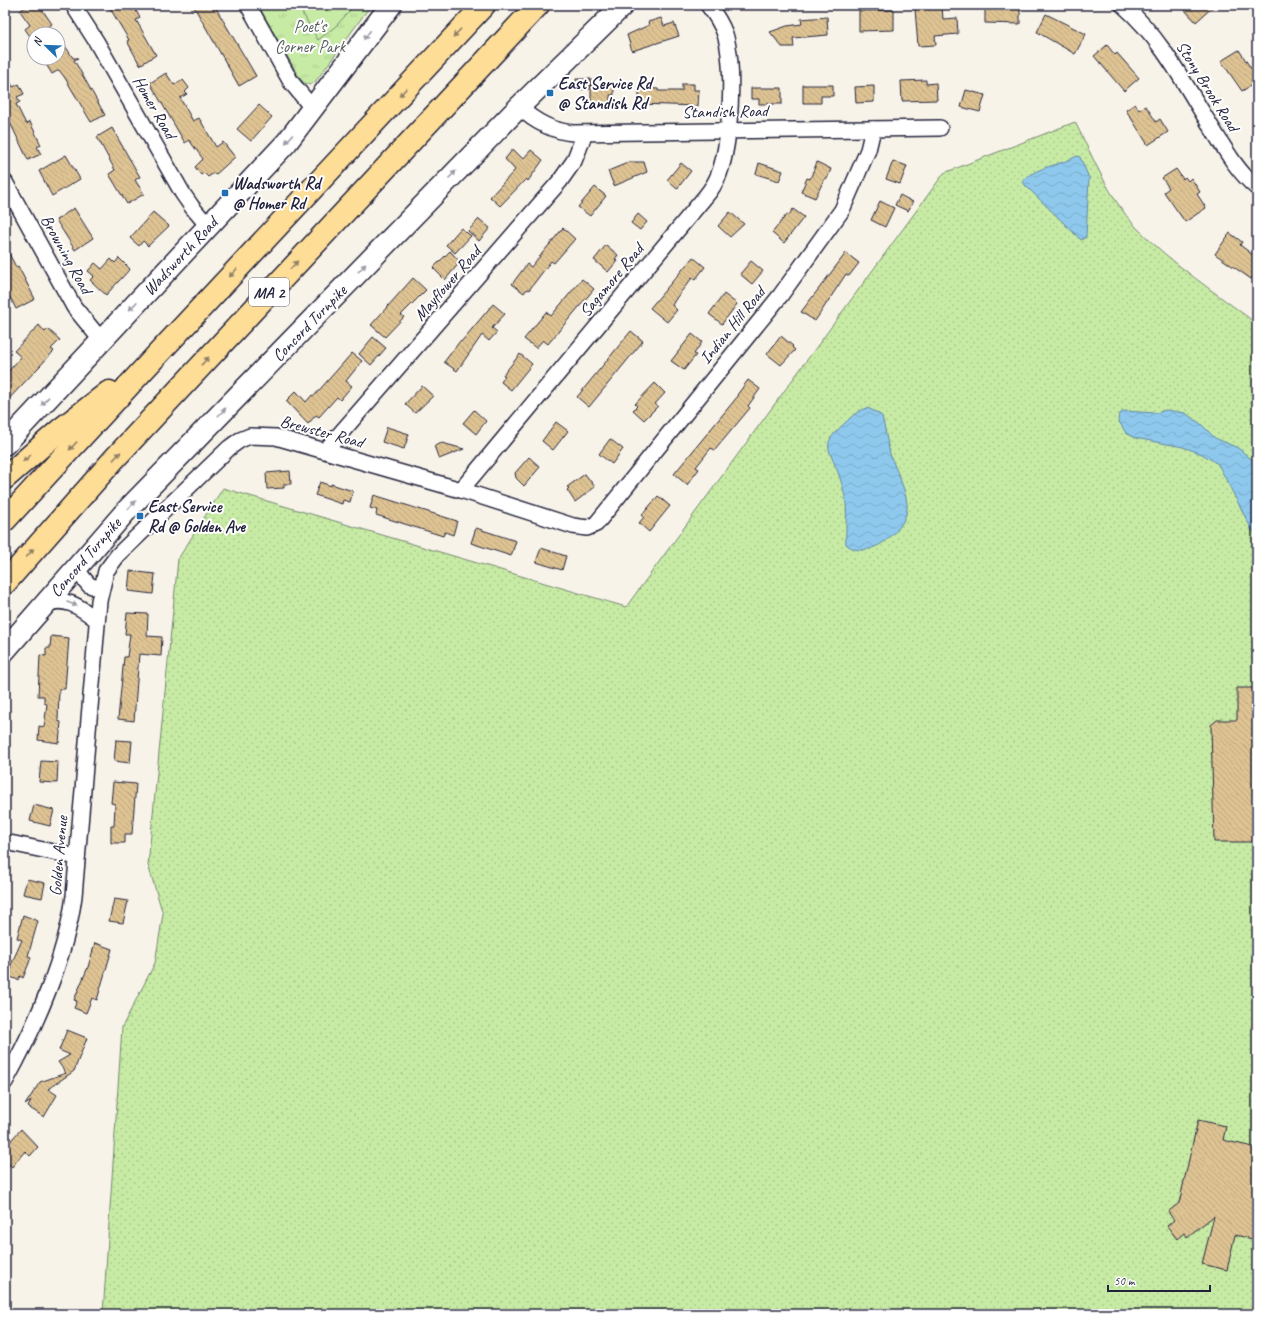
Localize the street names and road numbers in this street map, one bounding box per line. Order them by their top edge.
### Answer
street label: Stony Brook Road [1171,37,1245,137]
street label: Homer Road [128,72,182,145]
street label: Standish Road [682,100,770,123]
street label: Browning Road [36,211,98,300]
street label: Wadsworth Road [139,211,224,300]
street label: Sagamore Road [575,238,650,321]
street label: Mayflower Road [409,240,487,325]
road number: MA 2 [249,278,289,306]
street label: Concord Turnpike [268,280,352,366]
street label: Indian Hill Road [695,281,771,368]
street label: Brewster Road [278,410,368,453]
street label: Concord Turnpike [45,512,127,601]
street label: Golden Avenue [45,814,73,897]

